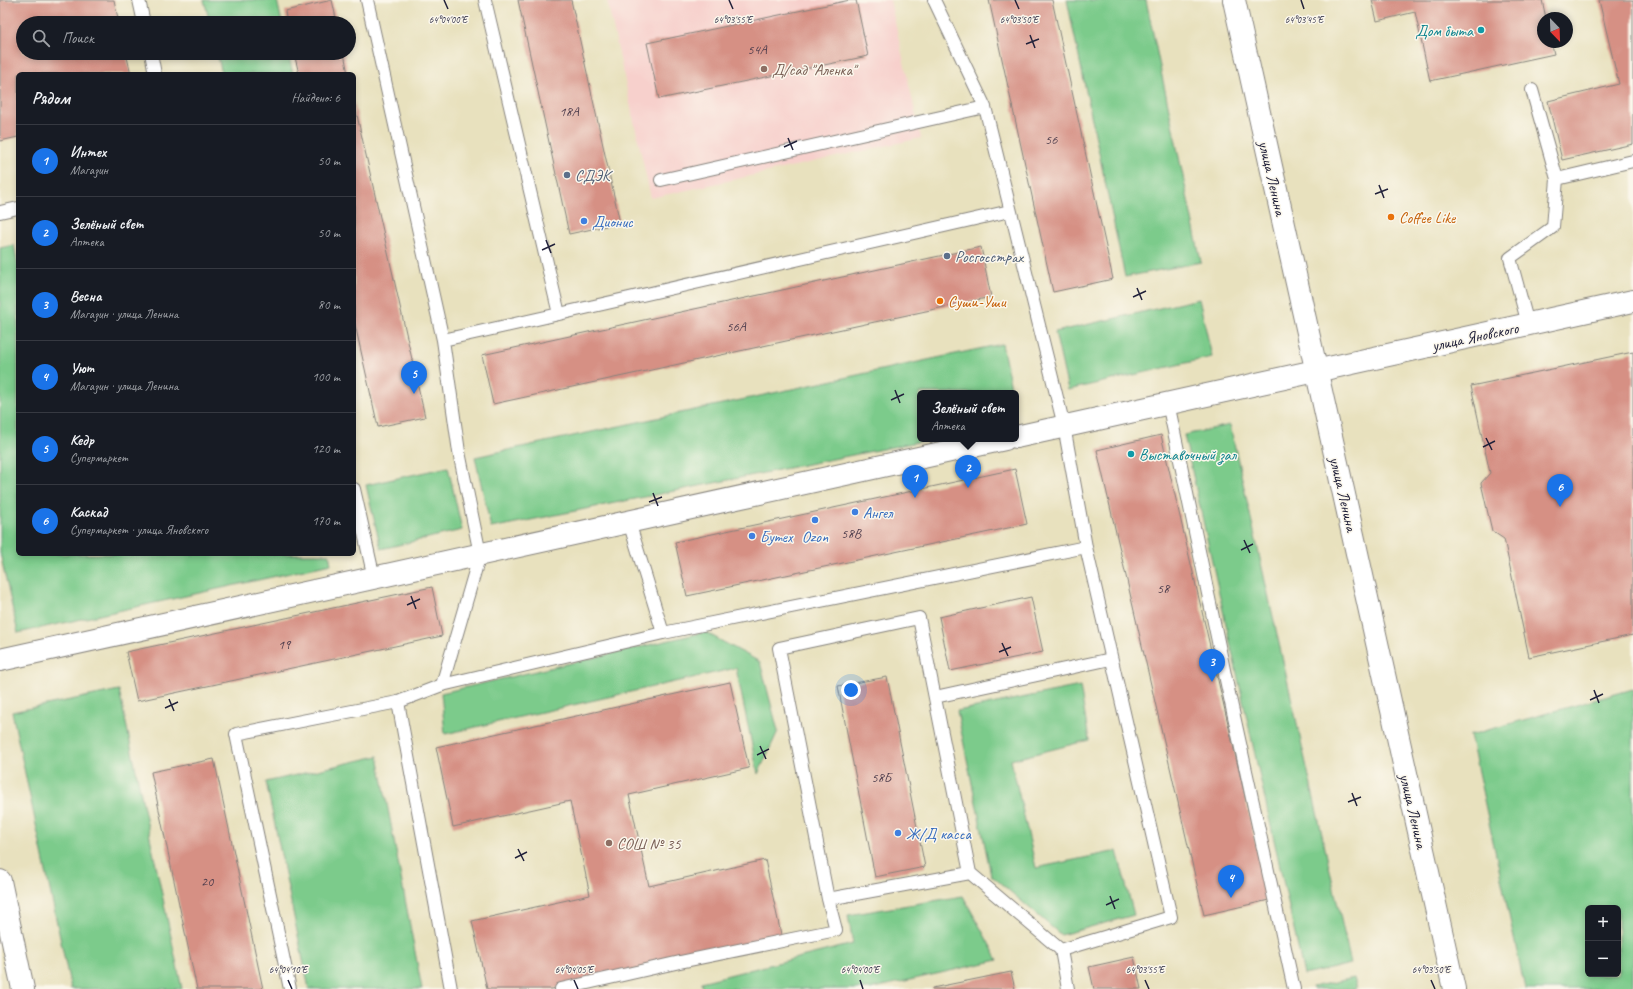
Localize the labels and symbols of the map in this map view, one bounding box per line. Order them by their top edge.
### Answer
north arrow [1537,12,1573,48]
text: 64°04'00"E [429,13,469,26]
text: 64°03'55"E [714,13,754,26]
text: 64°03'50"E [1000,13,1040,26]
text: 64°03'45"E [1285,13,1325,26]
place label: Дом быта [1415,21,1474,41]
marker: Дом быта [1476,25,1486,35]
house number: 54А [747,41,768,58]
place label: Д/сад "Аленка" [772,60,859,80]
marker: Д/сад "Аленка" [759,64,769,74]
house number: 18А [559,103,580,120]
house number: 56 [1045,131,1058,148]
street label: улица Ленина [1254,138,1291,219]
place label: СДЭК [575,166,613,186]
marker: СДЭК [562,170,572,180]
place label: Coffee Like [1399,208,1457,228]
place label: Дионис [592,212,634,232]
marker: Coffee Like [1386,212,1396,222]
marker: Дионис [579,216,589,226]
place label: Росгосстрах [955,247,1025,267]
marker: Росгосстрах [942,251,952,261]
place label: Суши-Уши [948,292,1007,312]
marker: Суши-Уши [935,296,945,306]
house number: 56А [726,318,747,335]
street label: улица Яновского [1429,318,1522,356]
pin: 5 [401,361,427,394]
place label: Выставочный зал [1139,445,1237,465]
marker: Выставочный зал [1126,449,1136,459]
street label: улица Ленина [1325,454,1362,535]
pin: 2 [955,455,981,488]
pin: 1 [902,465,928,498]
pin: 6 [1547,474,1573,507]
place label: Ангел [863,503,894,523]
marker: Ангел [850,507,860,517]
marker: Ozon [810,515,820,525]
house number: 58В [841,525,863,542]
place label: Бутех [760,527,794,547]
place label: Ozon [802,527,829,547]
marker: Бутех [747,531,757,541]
house number: 58 [1157,580,1171,597]
house number: 19 [278,636,292,653]
pin: 3 [1199,649,1225,682]
your location [841,680,861,700]
house number: 58Б [871,769,894,786]
street label: улица Ленина [1395,771,1432,852]
place label: Ж/Д касса [906,824,972,844]
marker: Ж/Д касса [893,828,903,838]
place label: СОШ № 35 [617,834,682,854]
marker: СОШ № 35 [604,838,614,848]
pin: 4 [1218,865,1244,898]
house number: 20 [201,873,215,890]
text: 64°04'10"E [269,963,309,976]
text: 64°04'05"E [555,963,595,976]
text: 64°04'00"E [841,963,881,976]
text: 64°03'55"E [1126,963,1166,976]
text: 64°03'50"E [1412,963,1452,976]

